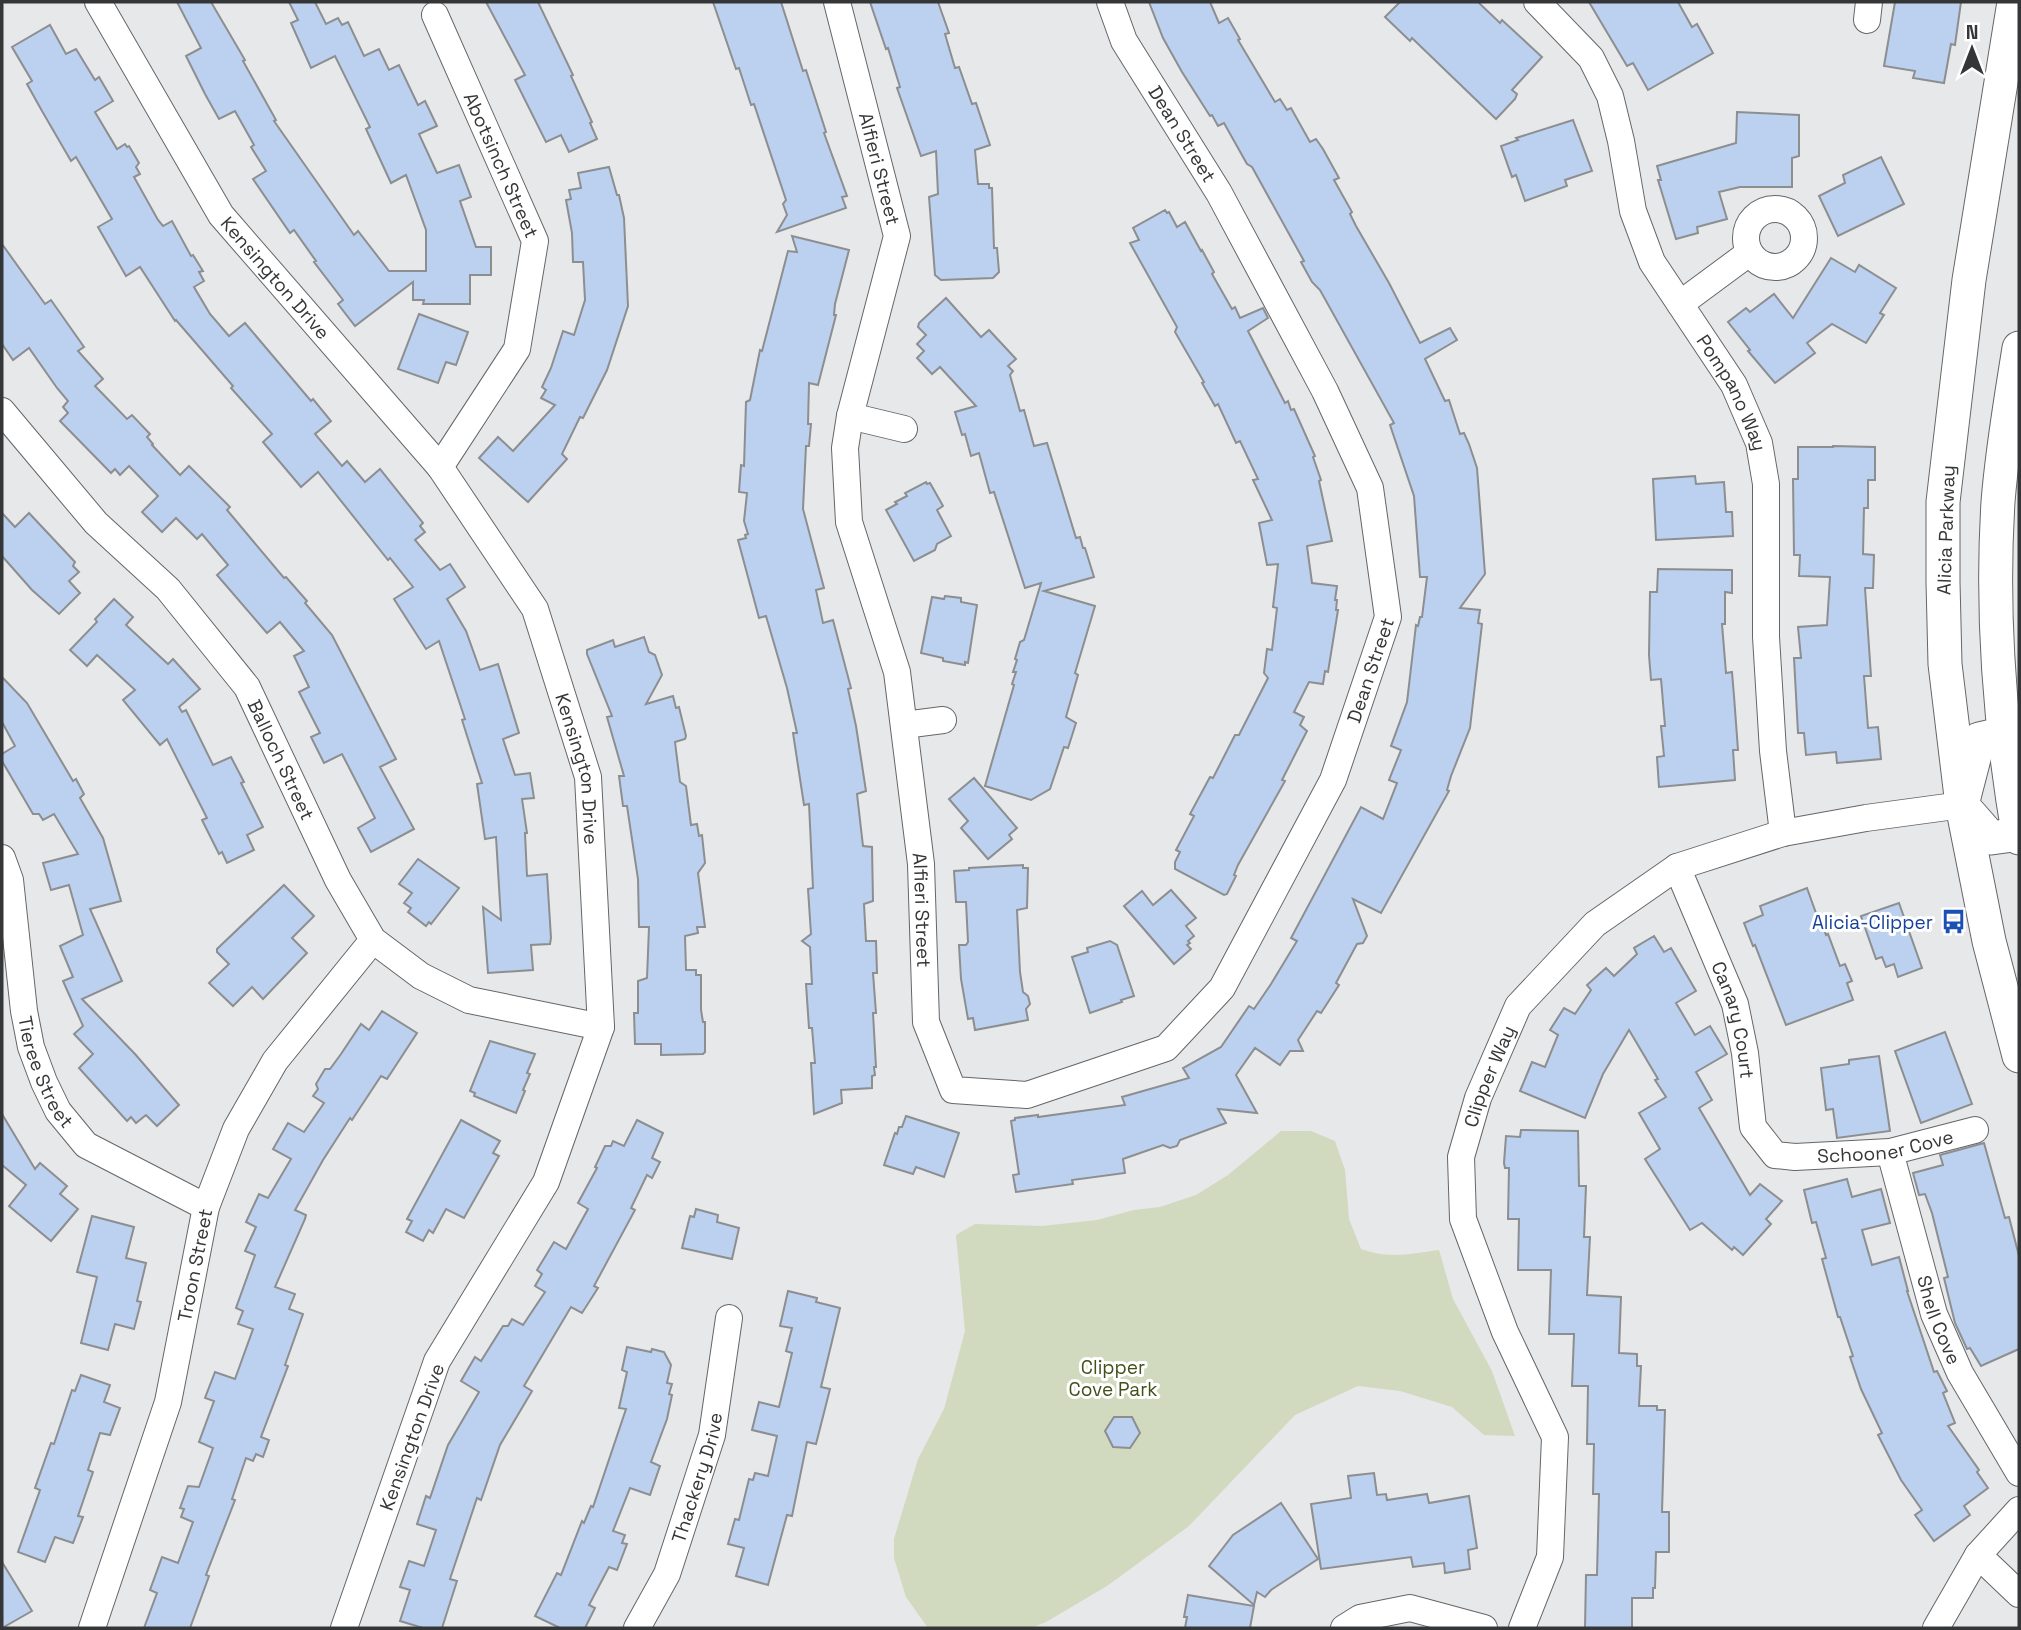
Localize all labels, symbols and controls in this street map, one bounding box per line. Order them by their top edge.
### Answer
north arrow [1937,14,2007,84]
text: N [1966,20,1978,45]
street label: Dean Street [1142,81,1222,187]
street label: Abotsinch Street [458,88,544,242]
street label: Alfieri Street [853,110,906,228]
street label: Kensington Drive [215,211,336,344]
street label: Pompano Way [1691,329,1773,453]
street label: Alicia Parkway [1931,465,1961,595]
street label: Dean Street [1341,614,1399,726]
street label: Kensington Drive [550,690,604,845]
street label: Balloch Street [242,695,320,824]
street label: Alfieri Street [907,851,937,968]
bus stop icon: Alicia-Clipper [1939,908,1967,936]
place label: Alicia-Clipper [1812,910,1933,935]
street label: Canary Court [1706,957,1760,1080]
street label: Tieree Street [13,1014,79,1133]
street label: Clipper Way [1458,1021,1521,1130]
street label: Schooner Cove [1816,1124,1956,1168]
street label: Troon Street [171,1206,218,1324]
street label: Shell Cove [1912,1273,1967,1368]
park label: Clipper Cove Park [1068,1355,1158,1402]
street label: Kensington Drive [374,1360,450,1514]
street label: Thackery Drive [665,1411,728,1546]

